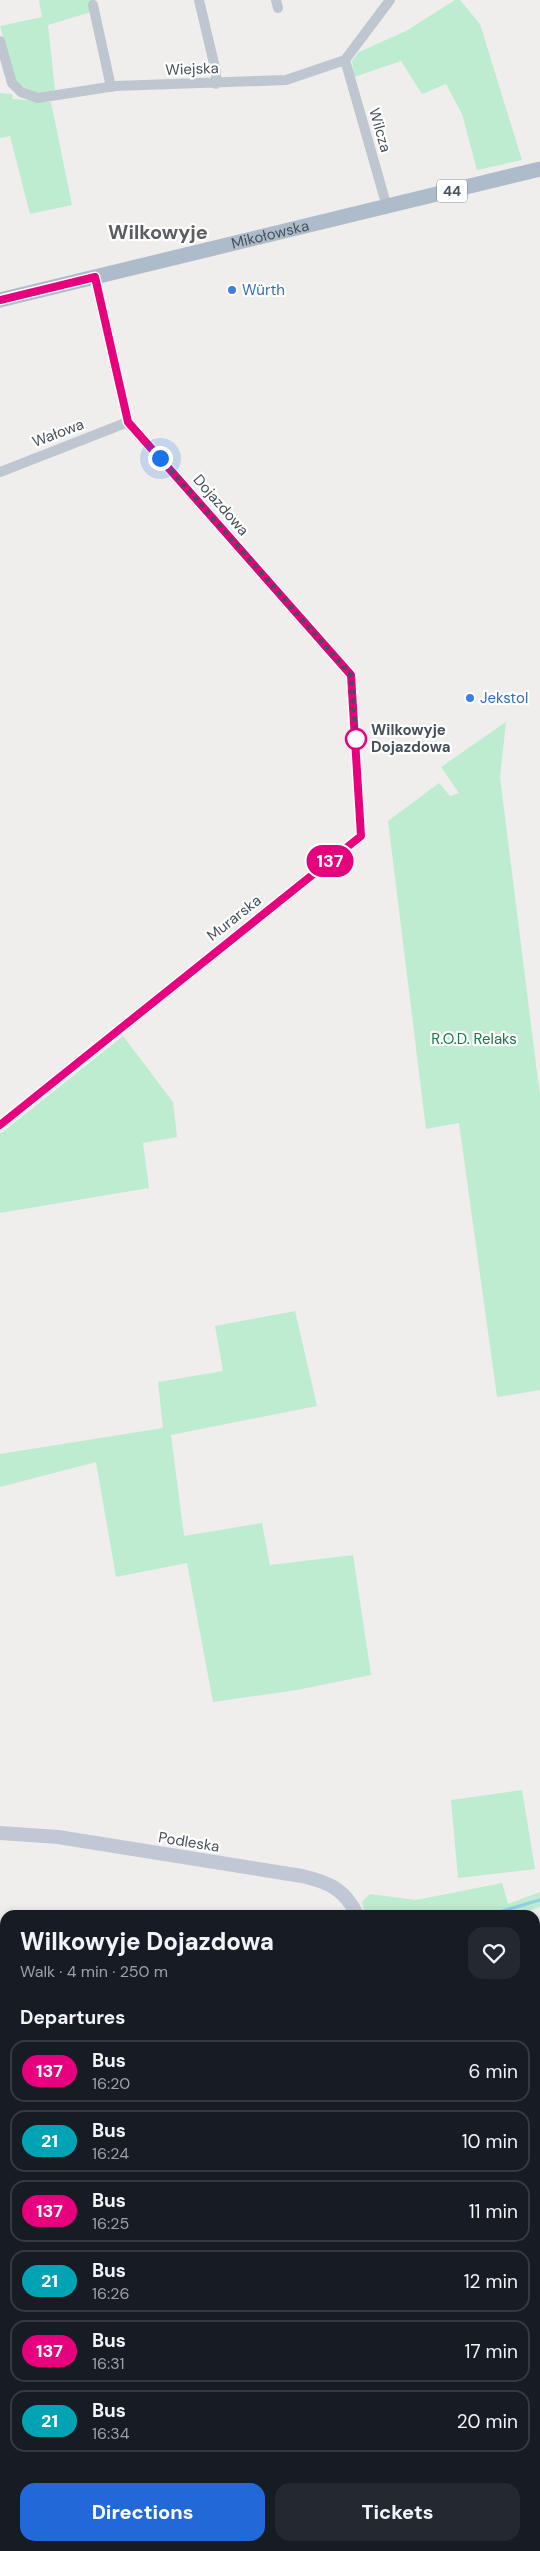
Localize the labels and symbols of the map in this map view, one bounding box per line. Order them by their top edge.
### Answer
street label: Wiejska [165,58,219,80]
street label: Wilcza [364,106,396,154]
road number: 44 [437,180,467,202]
street label: Mikołowska [229,215,311,254]
district label: Wilkowyje [108,219,208,245]
place label: Würth [242,280,285,300]
marker: Würth [226,284,238,296]
street label: Wałowa [29,414,87,452]
your location [148,446,173,471]
street label: Dojazdowa [189,470,253,540]
place label: Jekstol [480,688,528,708]
marker: Jekstol [464,692,476,704]
place label: Wilkowyje Dojazdowa [371,720,450,757]
marker: Wilkowyje Dojazdowa [345,728,367,750]
line badge: 137 [301,845,359,877]
street label: Murarska [203,891,265,945]
park label: R.O.D. Relaks [431,1029,517,1049]
street label: Podleska [157,1827,221,1857]

